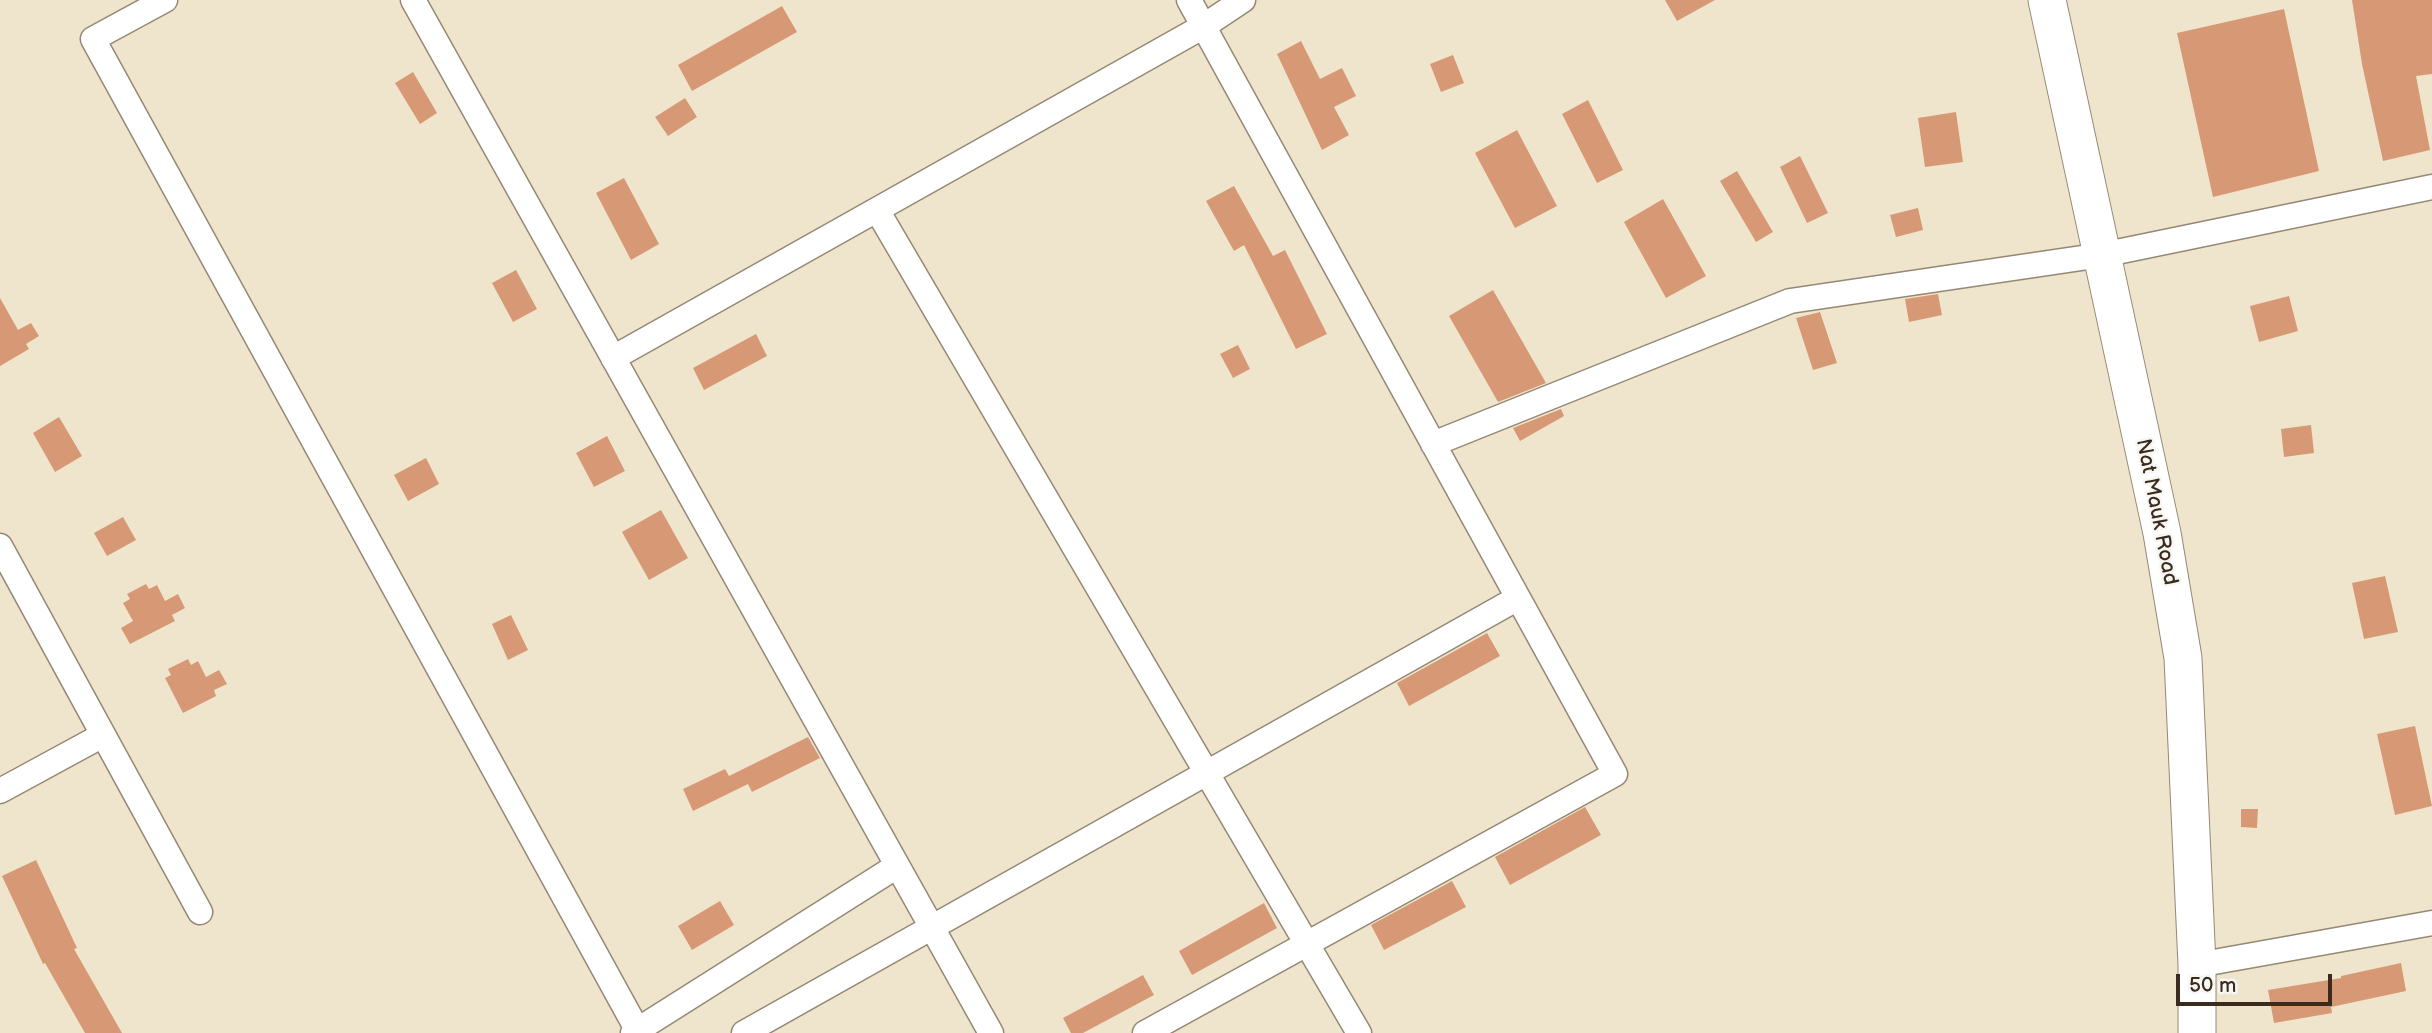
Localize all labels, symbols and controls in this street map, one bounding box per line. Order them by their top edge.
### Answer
street label: Nat Mauk Road [2129,437,2183,587]
scale bar [2180,960,2336,1004]
text: 50 m [2189,973,2236,998]

